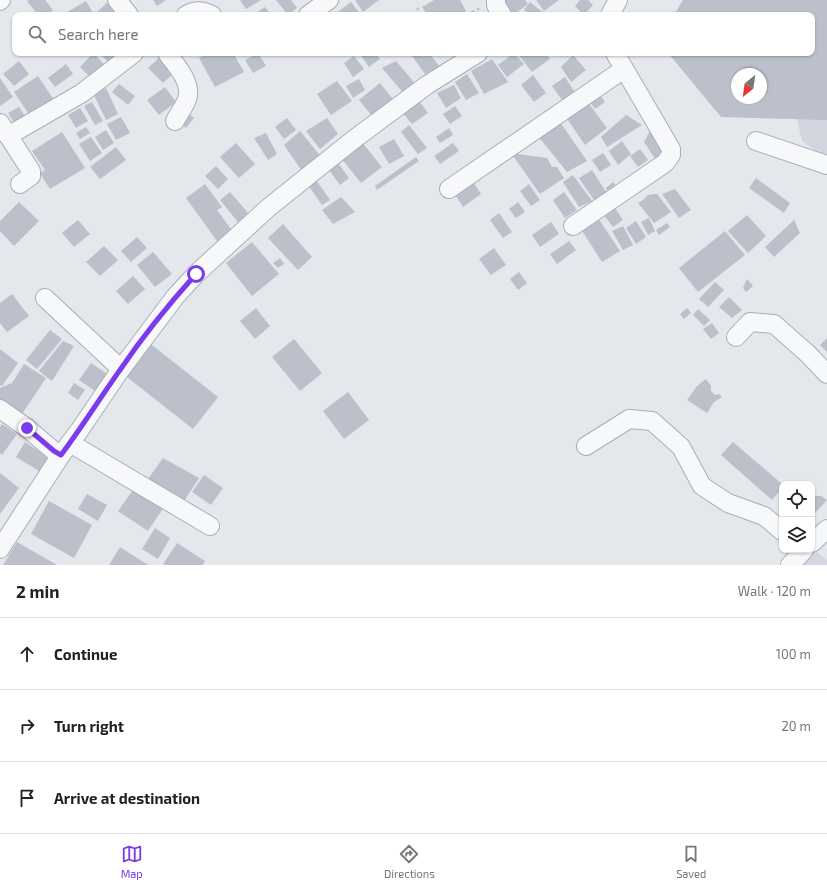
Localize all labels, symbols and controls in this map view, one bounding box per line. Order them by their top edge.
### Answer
search box [12,12,815,56]
icon: search [26,23,48,45]
text: Search here [58,25,139,43]
north arrow [731,68,767,104]
route start [187,265,205,283]
route end [18,419,36,437]
map controls [779,481,815,553]
button: locate [779,481,815,517]
button: layers [779,517,815,553]
text: 2 min [16,581,59,601]
text: Walk · 120 m [738,583,811,599]
icon: ahead [16,643,38,665]
text: Continue [54,645,117,663]
text: 100 m [776,646,811,662]
icon: right [16,715,38,737]
text: Turn right [54,717,124,735]
text: 20 m [782,718,811,734]
icon: arrive [16,787,38,809]
text: Arrive at destination [54,789,200,807]
tab: Map [121,843,143,880]
tab: Directions [384,843,435,880]
tab: Saved [676,843,706,880]

